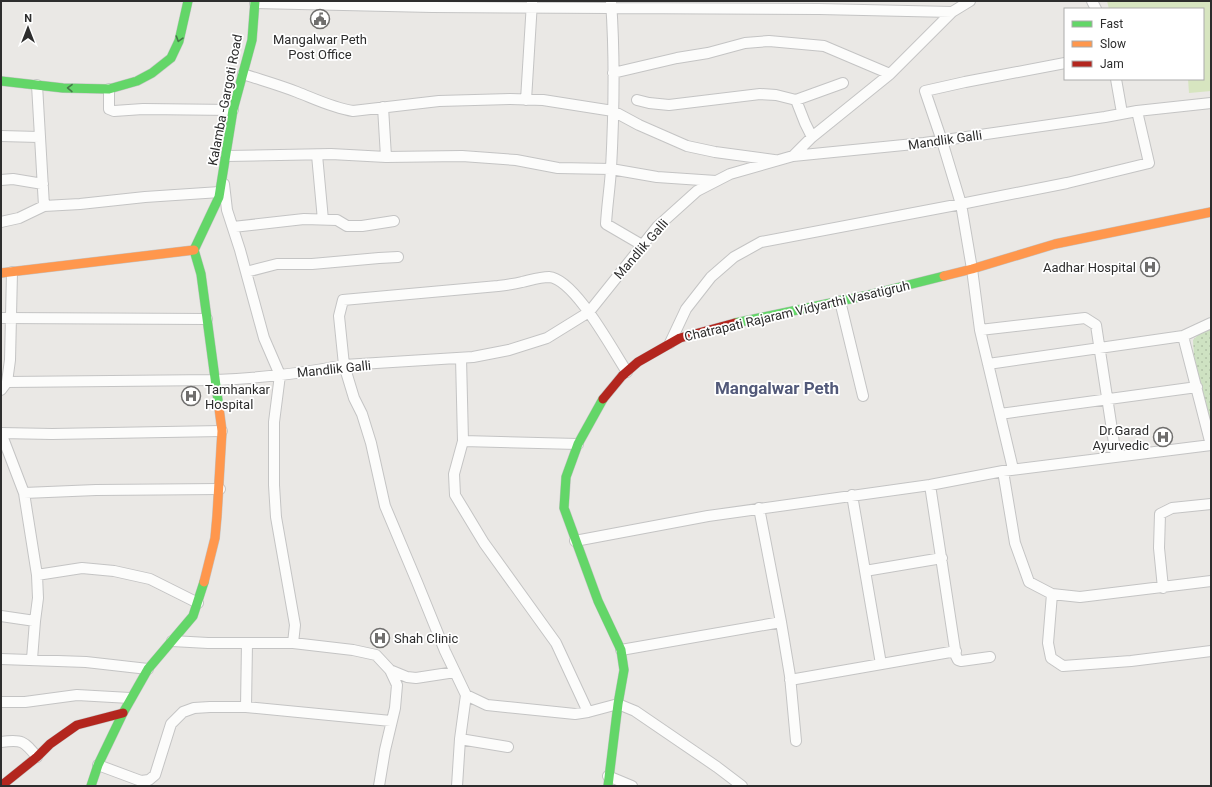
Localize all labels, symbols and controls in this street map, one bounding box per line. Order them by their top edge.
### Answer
north arrow [8,8,48,48]
public building icon: Mangalwar Peth Post Office [309,8,331,30]
legend [1064,8,1204,80]
text: N [24,12,32,25]
text: Fast [1100,17,1123,31]
place label: Mangalwar Peth Post Office [273,32,367,62]
street label: Kalamba -Gargoti Road [205,33,245,167]
one-way arrow [175,35,184,42]
text: Slow [1100,37,1126,51]
text: Jam [1100,57,1124,71]
one-way arrow [67,84,73,93]
street label: Mandlik Galli [907,127,983,153]
street label: Mandlik Galli [611,216,671,282]
hospital icon: Aadhar Hospital [1139,256,1161,278]
place label: Aadhar Hospital [1043,260,1136,275]
street label: Chatrapati Rajaram Vidyarthi Vasatigruh [683,278,911,344]
street label: Mandlik Galli [296,358,372,380]
district label: Mangalwar Peth [715,378,839,398]
place label: Tamhankar Hospital [205,382,271,412]
hospital icon: Tamhankar Hospital [180,385,202,407]
place label: Dr.Garad Ayurvedic [1093,423,1149,453]
hospital icon: Dr.Garad Ayurvedic [1152,426,1174,448]
hospital icon: Shah Clinic [369,627,391,649]
place label: Shah Clinic [394,631,458,646]

